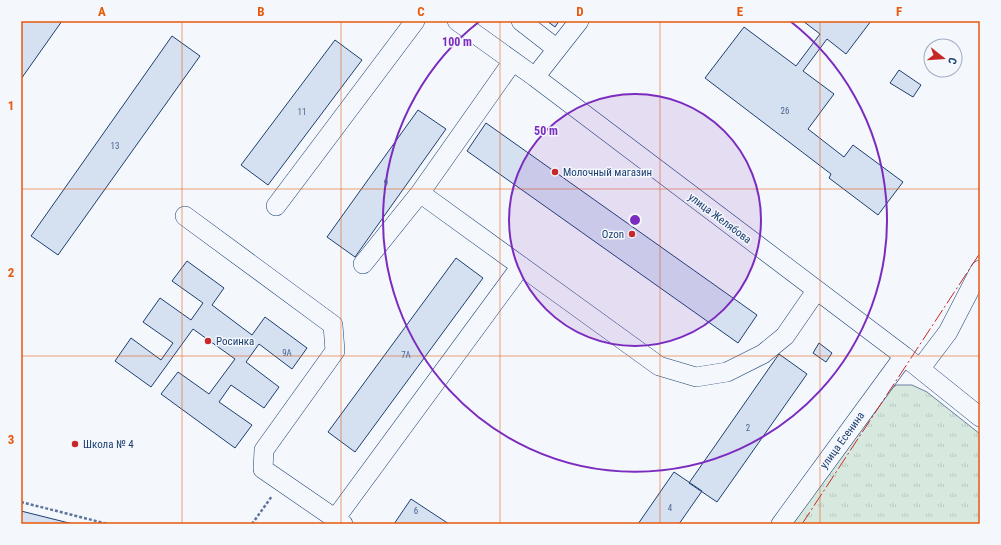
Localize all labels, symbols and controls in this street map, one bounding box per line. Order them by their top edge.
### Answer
text: A [98,4,106,19]
text: B [257,4,265,19]
text: C [417,4,425,19]
text: D [576,4,584,19]
text: E [737,4,744,19]
text: F [896,4,902,19]
text: 100 m [442,35,472,49]
north arrow [923,38,963,78]
text: С [945,56,959,66]
text: 1 [8,98,14,113]
house number: 26 [781,106,789,116]
house number: 11 [298,107,306,117]
text: 50 m [534,124,558,138]
house number: 13 [111,141,119,151]
place label: Молочный магазин [563,166,652,179]
marker: Молочный магазин [550,167,560,177]
house number: 9 [384,178,388,188]
street label: улица Желябова [686,191,754,246]
centre of rings [628,213,642,227]
place label: Ozon [602,228,624,241]
marker: Ozon [627,229,637,239]
text: 2 [8,265,15,280]
place label: Росинка [216,335,254,348]
marker: Росинка [203,336,213,346]
house number: 9А [282,348,292,358]
house number: 7А [401,350,411,360]
street label: улица Есенина [818,409,867,471]
house number: 2 [746,423,751,433]
text: 3 [8,432,14,447]
place label: Школа № 4 [83,438,134,451]
marker: Школа № 4 [70,439,80,449]
house number: 4 [668,503,673,513]
house number: 6 [414,506,418,516]

